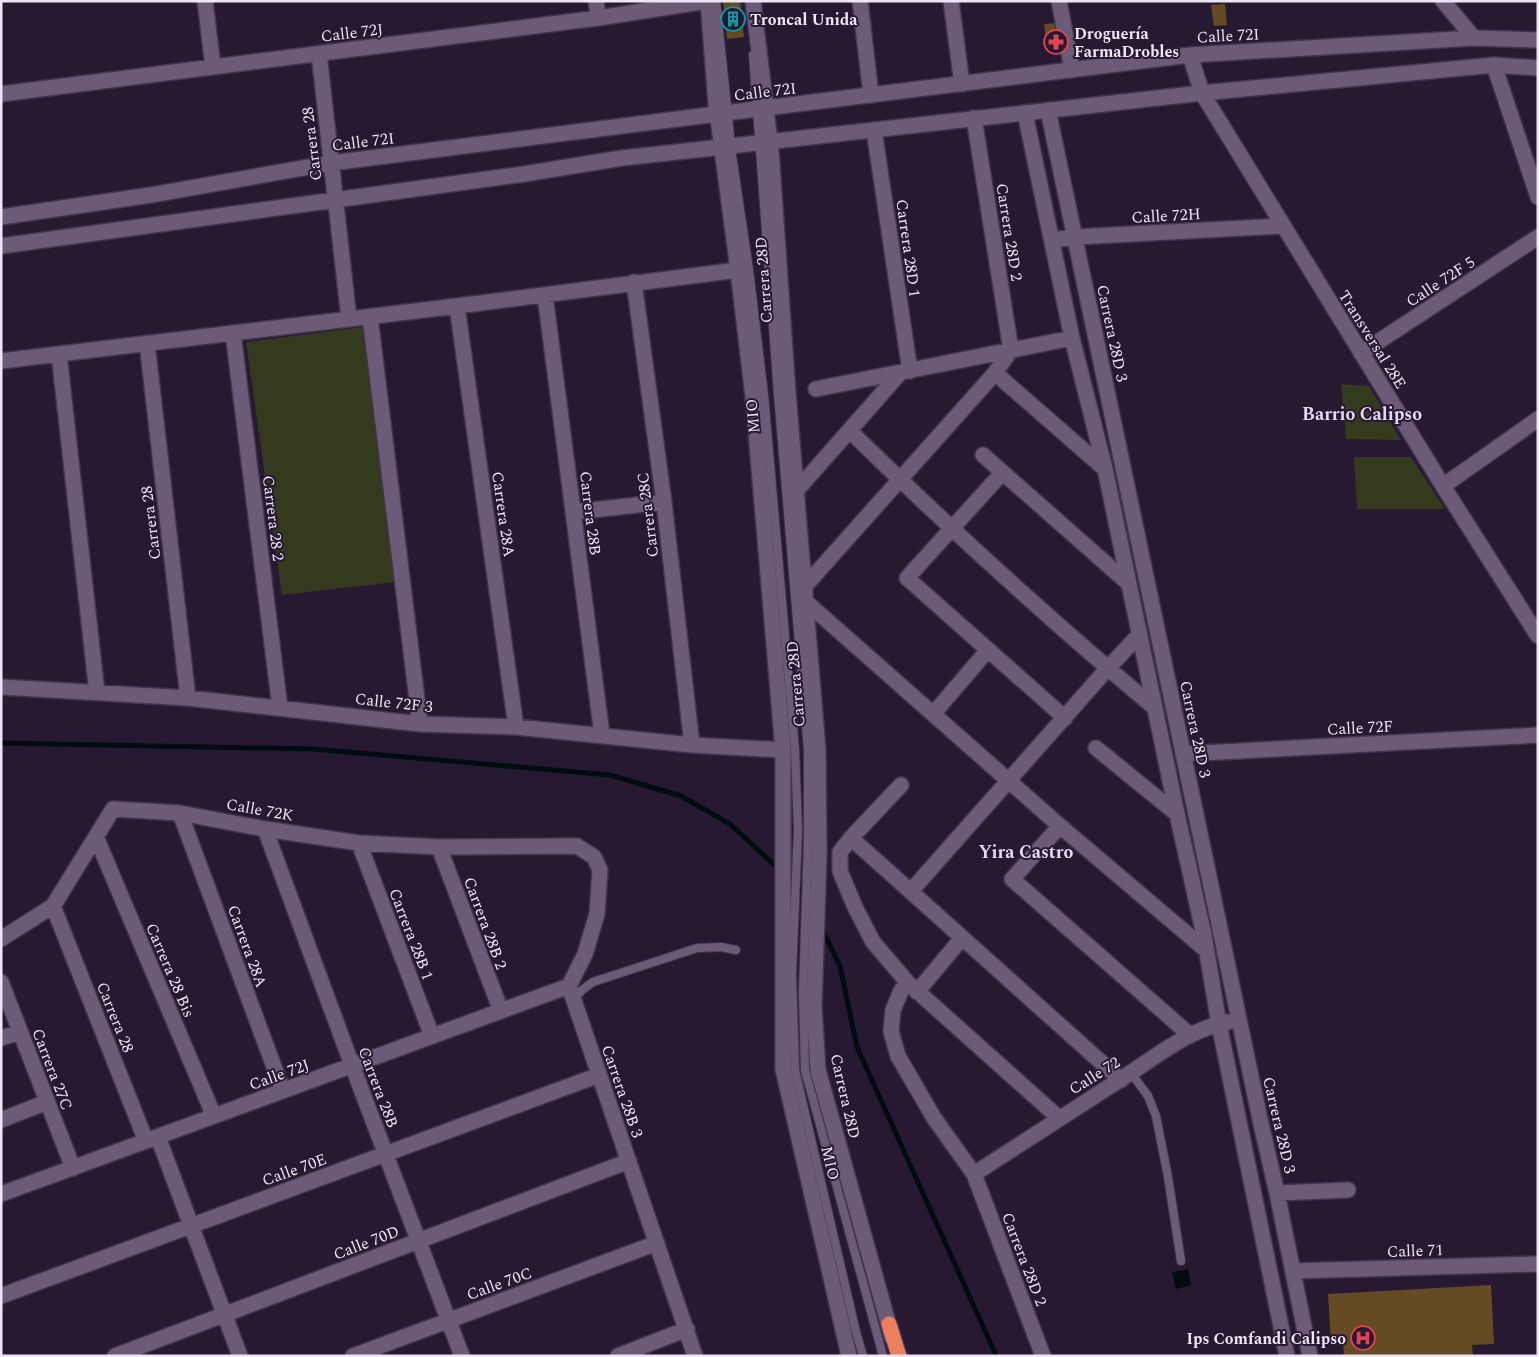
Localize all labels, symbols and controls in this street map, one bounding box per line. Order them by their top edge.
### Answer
building icon: Troncal Unida [720,6,746,32]
place label: Troncal Unida [750,8,858,32]
street label: Calle 72J [320,17,385,49]
place label: Droguería FarmaDrobles [1074,22,1179,64]
street label: Calle 72I [1196,22,1260,50]
pharmacy icon: Droguería FarmaDrobles [1043,29,1069,55]
street label: Calle 72I [733,76,798,108]
street label: Carrera 28 [296,106,328,182]
street label: Calle 72I [331,126,396,158]
street label: Carrera 28D 2 [989,182,1029,283]
street label: Carrera 28D 1 [889,198,927,299]
street label: Calle 72H [1131,202,1201,230]
street label: Carrera 28D [749,236,779,324]
street label: Calle 72F 5 [1401,250,1480,313]
street label: Carrera 28D 3 [1090,282,1134,384]
street label: Transversal 28E [1332,285,1412,394]
street label: MIO [740,398,766,434]
district label: Barrio Calipso [1302,401,1422,428]
street label: Carrera 28A [485,470,521,559]
street label: Carrera 28B [573,470,607,557]
street label: Carrera 28C [631,471,665,559]
street label: Carrera 28 2 [256,474,290,562]
street label: Carrera 28 [135,485,167,561]
street label: Carrera 28D [780,640,812,728]
street label: Carrera 28D 3 [1173,678,1217,780]
street label: Calle 72F 3 [354,687,434,719]
street label: Calle 72F [1326,714,1394,742]
street label: Calle 72K [224,792,296,828]
district label: Yira Castro [979,839,1074,866]
street label: Carrera 28B 2 [457,874,513,973]
street label: Carrera 28B 1 [383,885,440,984]
street label: Carrera 28A [221,902,273,991]
street label: Carrera 28 Bis [139,919,201,1021]
street label: Carrera 28 [90,978,140,1056]
street label: Carrera 27C [25,1025,79,1114]
street label: Carrera 28B 3 [595,1042,649,1141]
street label: Carrera 28B [352,1043,404,1131]
street label: Carrera 28D [824,1051,866,1141]
street label: Calle 72 [1064,1051,1125,1101]
street label: Calle 72J [246,1053,313,1097]
street label: Carrera 28D 3 [1256,1074,1302,1176]
street label: MIO [814,1144,846,1183]
street label: Calle 70E [259,1147,330,1193]
street label: Carrera 28D 2 [995,1209,1053,1310]
street label: Calle 70D [330,1219,403,1266]
street label: Calle 71 [1386,1238,1444,1264]
street label: Calle 70C [463,1261,535,1307]
hospital icon: Ips Comfandi Calipso [1350,1325,1376,1351]
place label: Ips Comfandi Calipso [1186,1327,1346,1351]

